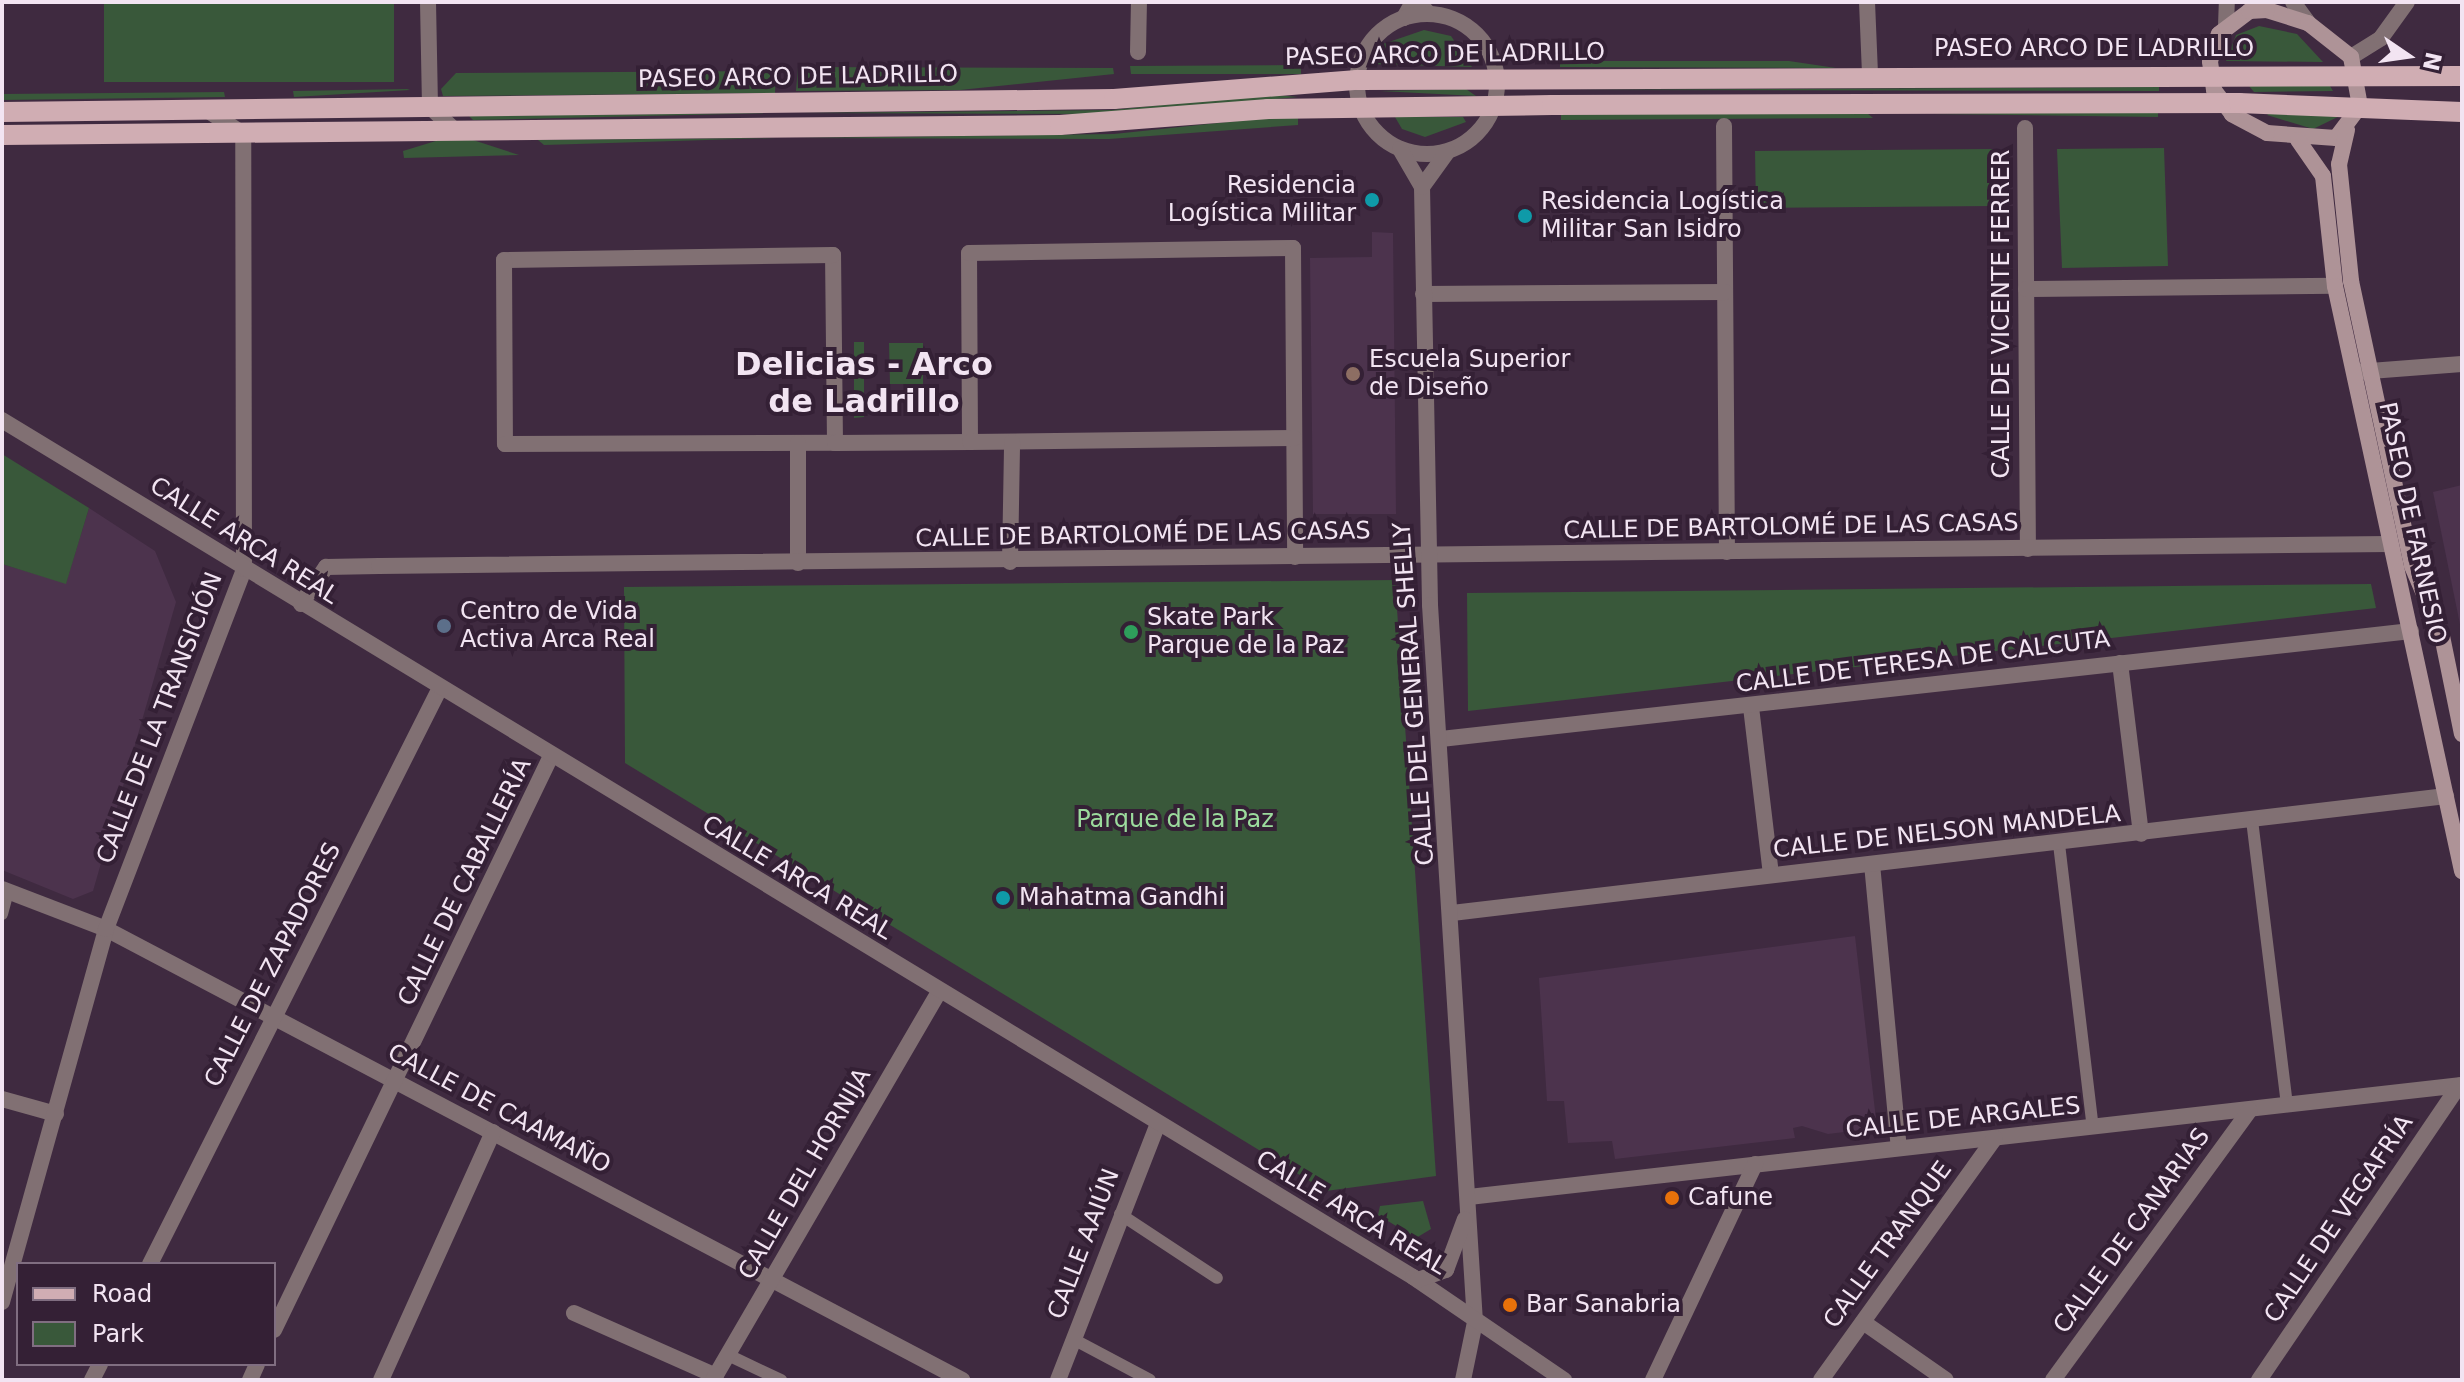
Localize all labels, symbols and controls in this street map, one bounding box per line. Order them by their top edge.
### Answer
north arrow [2368,16,2448,96]
street label: PASEO ARCO DE LADRILLO [1934,35,2254,63]
street label: PASEO ARCO DE LADRILLO [1285,38,1605,72]
text: N [2418,50,2446,73]
street label: PASEO ARCO DE LADRILLO [638,60,958,94]
street label: CALLE DE VICENTE FERRER [1988,150,2016,478]
place label: Residencia Logística Militar [1168,172,1356,228]
place label: Residencia Logística Militar San Isidro [1541,188,1784,244]
marker: Residencia Logística Militar [1363,191,1381,209]
marker: Residencia Logística Militar San Isidro [1516,207,1534,225]
district label: Delicias - Arco de Ladrillo [735,346,993,421]
place label: Escuela Superior de Diseño [1369,346,1570,402]
marker: Escuela Superior de Diseño [1344,365,1362,383]
street label: PASEO DE FARNESIO [2372,399,2452,647]
street label: CALLE ARCA REAL [144,471,344,611]
street label: CALLE DE BARTOLOMÉ DE LAS CASAS [1563,509,2019,545]
street label: CALLE DE BARTOLOMÉ DE LAS CASAS [915,517,1371,553]
street label: CALLE DEL GENERAL SHELLY [1388,521,1440,867]
street label: CALLE DE LA TRANSICIÓN [91,568,229,868]
place label: Centro de Vida Activa Arca Real [460,598,655,654]
place label: Skate Park Parque de la Paz [1147,604,1345,660]
marker: Centro de Vida Activa Arca Real [435,617,453,635]
marker: Skate Park Parque de la Paz [1122,623,1140,641]
street label: CALLE DE TERESA DE CALCUTA [1734,625,2112,699]
street label: CALLE DE CABALLERÍA [392,753,538,1011]
street label: CALLE DE NELSON MANDELA [1772,799,2122,865]
park label: Parque de la Paz [1076,806,1274,834]
street label: CALLE ARCA REAL [697,810,897,946]
street label: CALLE DE ZAPADORES [199,838,347,1092]
place label: Mahatma Gandhi [1019,884,1225,912]
marker: Mahatma Gandhi [994,889,1012,907]
street label: CALLE DE CAAMAÑO [383,1038,615,1180]
street label: CALLE DEL HORNIJA [733,1063,877,1285]
street label: CALLE DE ARGALES [1844,1091,2082,1145]
street label: CALLE DE VEGAFRÍA [2259,1110,2419,1328]
street label: CALLE DE CANARIAS [2048,1123,2216,1339]
street label: CALLE ARCA REAL [1251,1145,1451,1281]
street label: CALLE TRANQUE [1818,1156,1958,1334]
street label: CALLE AAIÚN [1042,1165,1126,1323]
place label: Cafune [1688,1184,1773,1212]
marker: Cafune [1663,1189,1681,1207]
legend [16,1262,276,1366]
text: Road [92,1280,152,1308]
place label: Bar Sanabria [1526,1291,1681,1319]
marker: Bar Sanabria [1501,1296,1519,1314]
text: Park [92,1320,144,1348]

